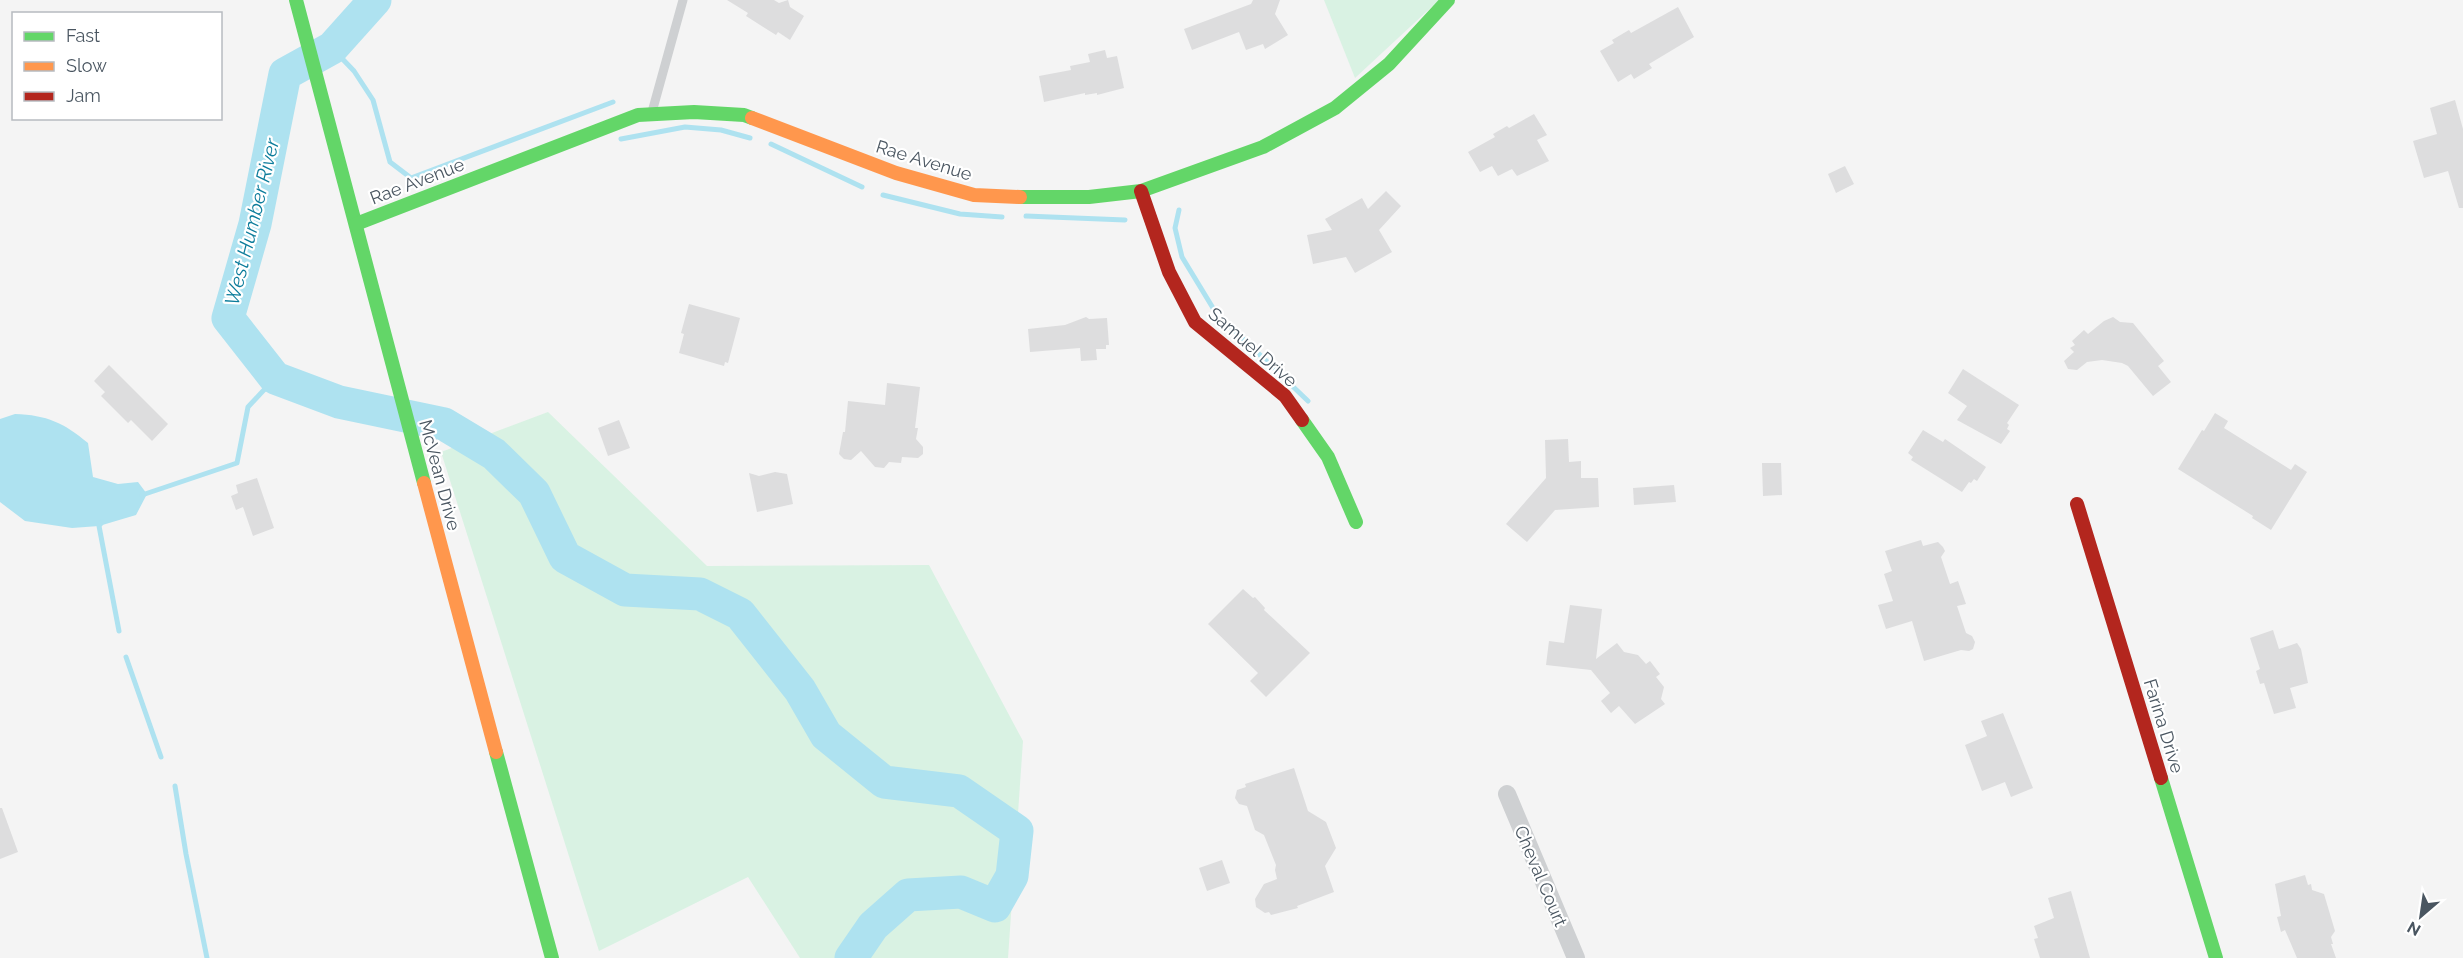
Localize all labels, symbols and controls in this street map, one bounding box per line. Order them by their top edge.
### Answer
legend [12,12,222,120]
text: Fast [66,25,100,46]
text: Slow [66,55,107,76]
text: Jam [66,85,101,106]
water label: West Humber River [220,135,285,308]
street label: Rae Avenue [874,135,975,185]
street label: Rae Avenue [367,153,467,209]
street label: Samuel Drive [1204,303,1302,391]
street label: McVean Drive [415,417,465,533]
street label: Farina Drive [2140,676,2188,776]
street label: Cheval Court [1510,822,1572,930]
north arrow [2391,886,2451,946]
text: N [2404,917,2424,940]

